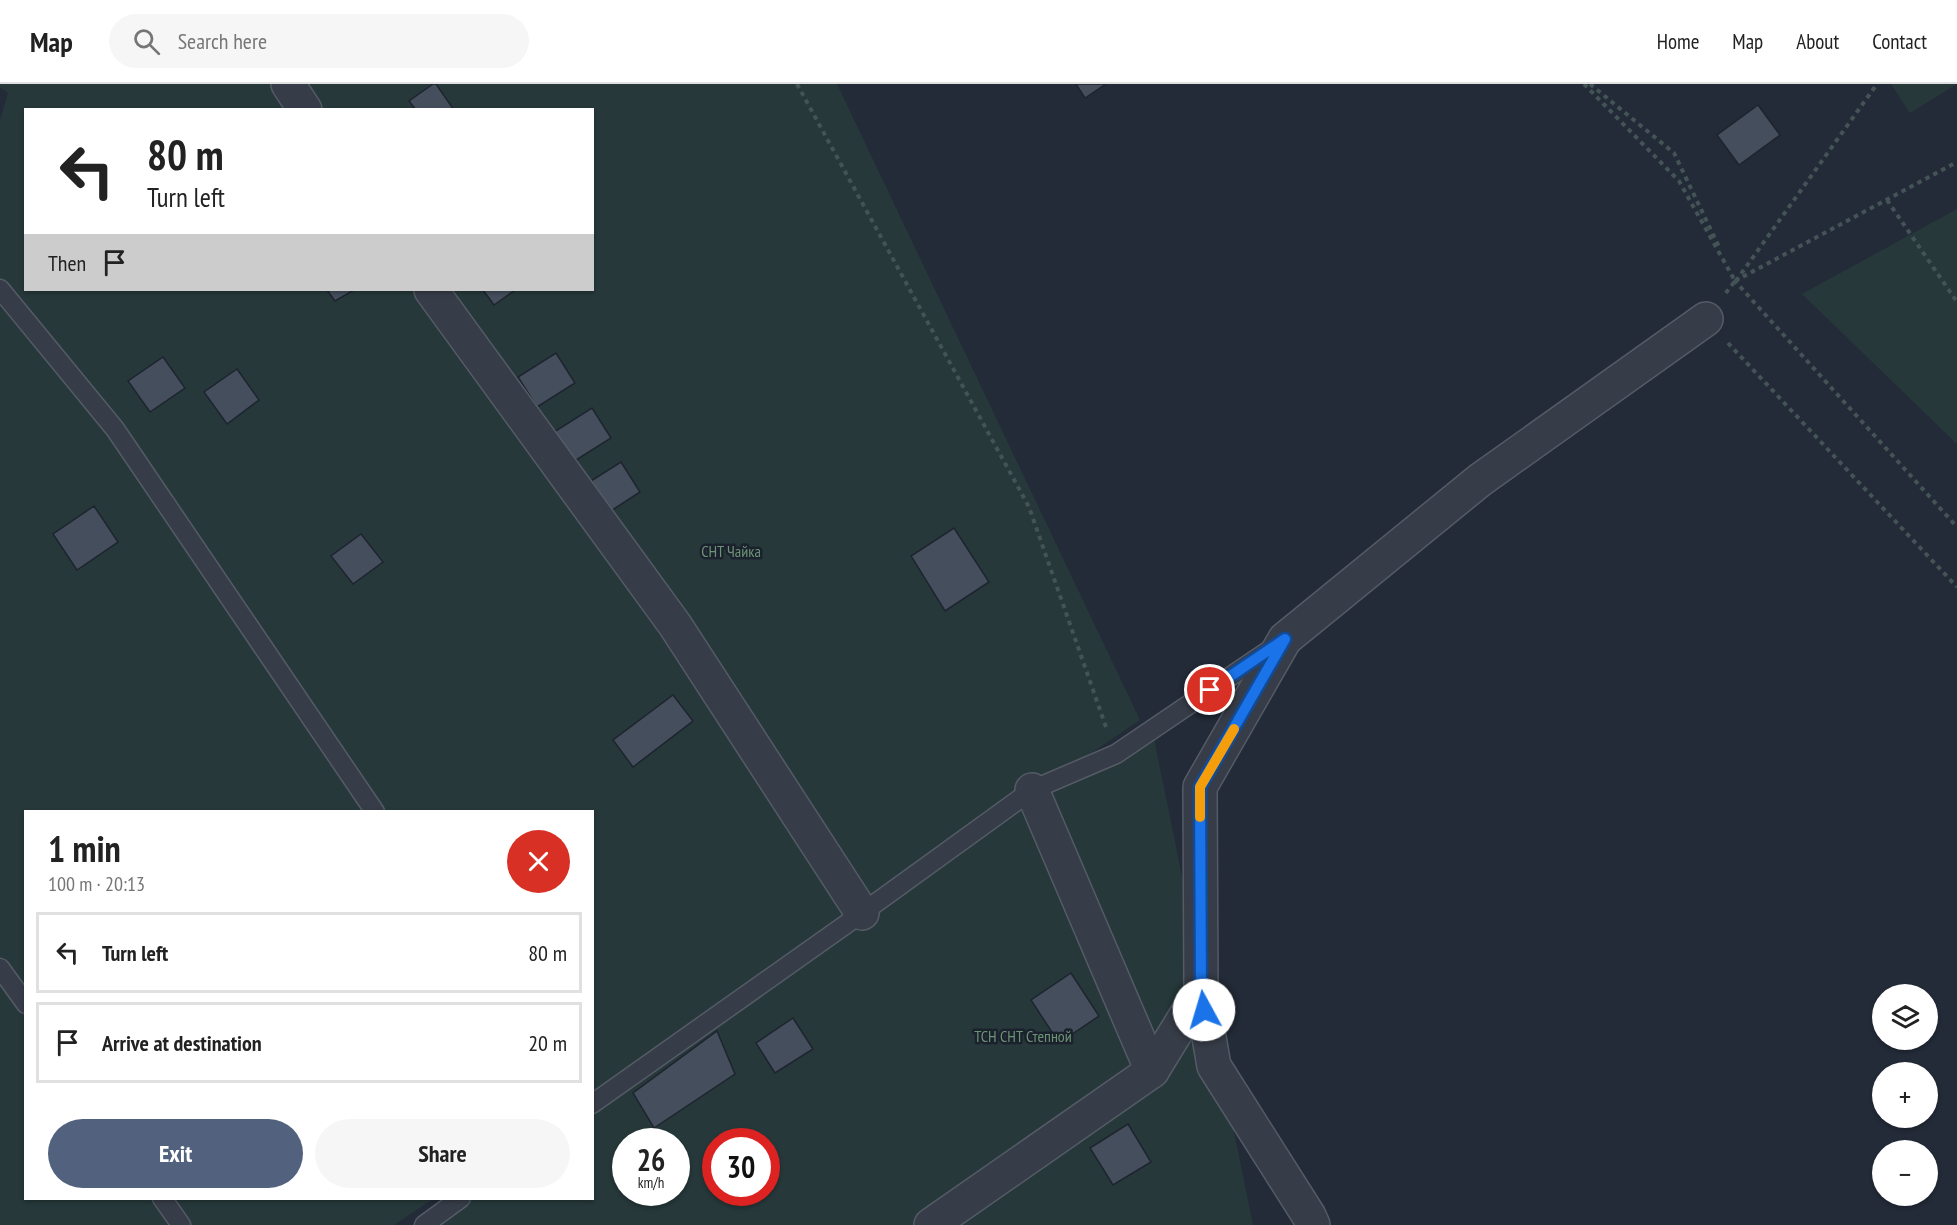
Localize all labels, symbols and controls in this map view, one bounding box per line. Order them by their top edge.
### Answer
search box [109,14,529,68]
text: Map [30,23,73,60]
icon: search [130,25,163,58]
text: Search here [178,27,267,55]
text: Home [1657,28,1699,55]
text: Map [1732,28,1763,55]
text: About [1796,28,1839,55]
text: Contact [1872,28,1927,55]
text: 80 m [147,127,224,182]
icon: left [48,132,126,210]
text: Turn left [147,180,225,214]
icon: arrive [98,246,131,279]
text: Then [48,249,86,277]
park label: СНТ Чайка [701,541,761,561]
pin [1184,664,1235,715]
icon: arrive [1193,673,1226,706]
text: 1 min [48,825,121,872]
button: close [507,830,570,893]
text: 100 m · 20:13 [48,871,145,897]
icon: left [51,936,84,969]
text: Turn left [102,939,168,967]
text: 80 m [528,939,567,967]
position arrow [1172,978,1236,1042]
map controls [1872,984,1938,1206]
button: layers [1872,984,1938,1050]
icon: arrive [51,1026,84,1059]
park label: ТСН СНТ Степной [974,1026,1072,1046]
text: Arrive at destination [102,1029,262,1057]
text: 20 m [528,1029,567,1057]
button: + [1872,1062,1938,1128]
button: Exit [48,1119,303,1188]
button: Share [315,1119,570,1188]
speed limit sign: 30 [702,1128,780,1206]
text: 26 [637,1140,665,1179]
button: − [1872,1140,1938,1206]
text: km/h [638,1173,664,1192]

